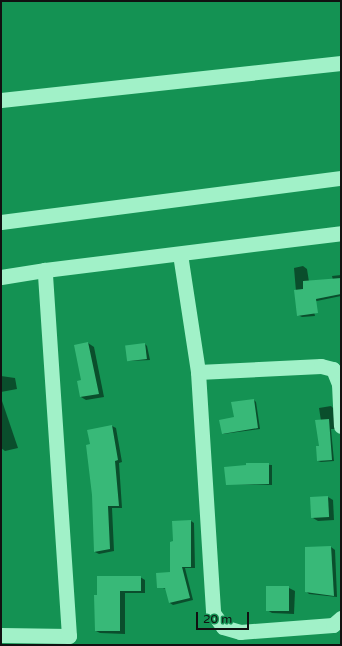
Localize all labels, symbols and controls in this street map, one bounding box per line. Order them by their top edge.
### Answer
scale bar [198,604,251,630]
text: 20 m [203,612,232,626]

